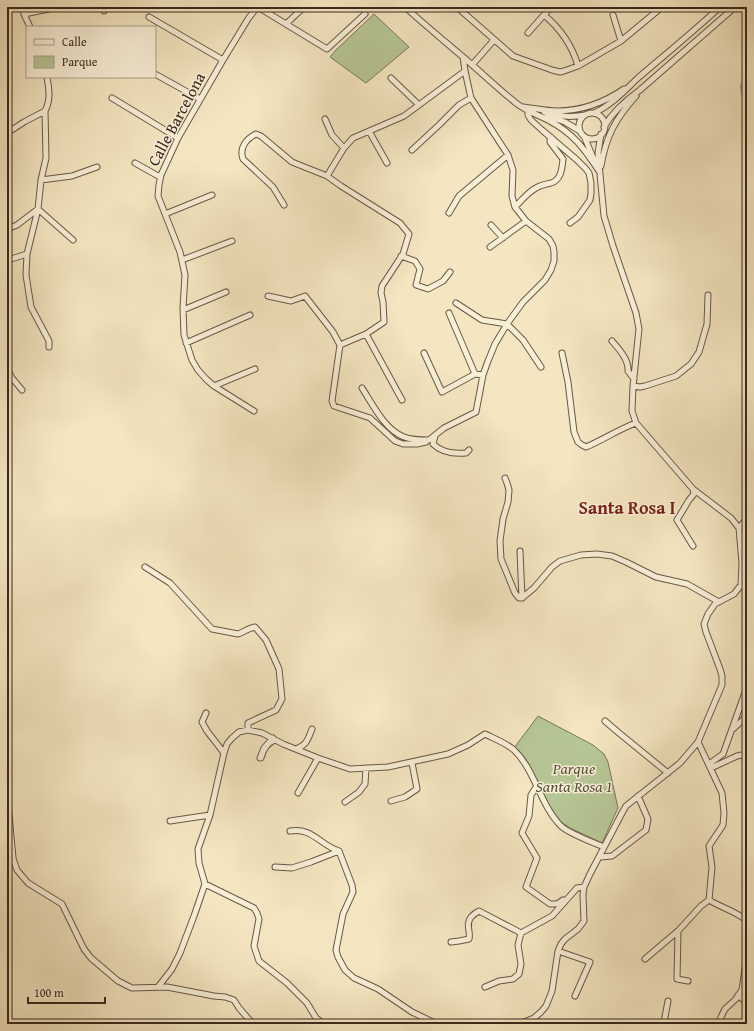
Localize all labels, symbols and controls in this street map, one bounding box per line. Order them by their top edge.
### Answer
legend [26,26,156,78]
text: Calle [62,33,87,50]
text: Parque [62,53,98,70]
street label: Calle Barcelona [141,67,211,170]
district label: Santa Rosa I [578,494,676,521]
park label: Parque Santa Rosa 1 [536,756,612,798]
scale bar [28,979,105,1005]
text: 100 m [34,984,64,1001]

